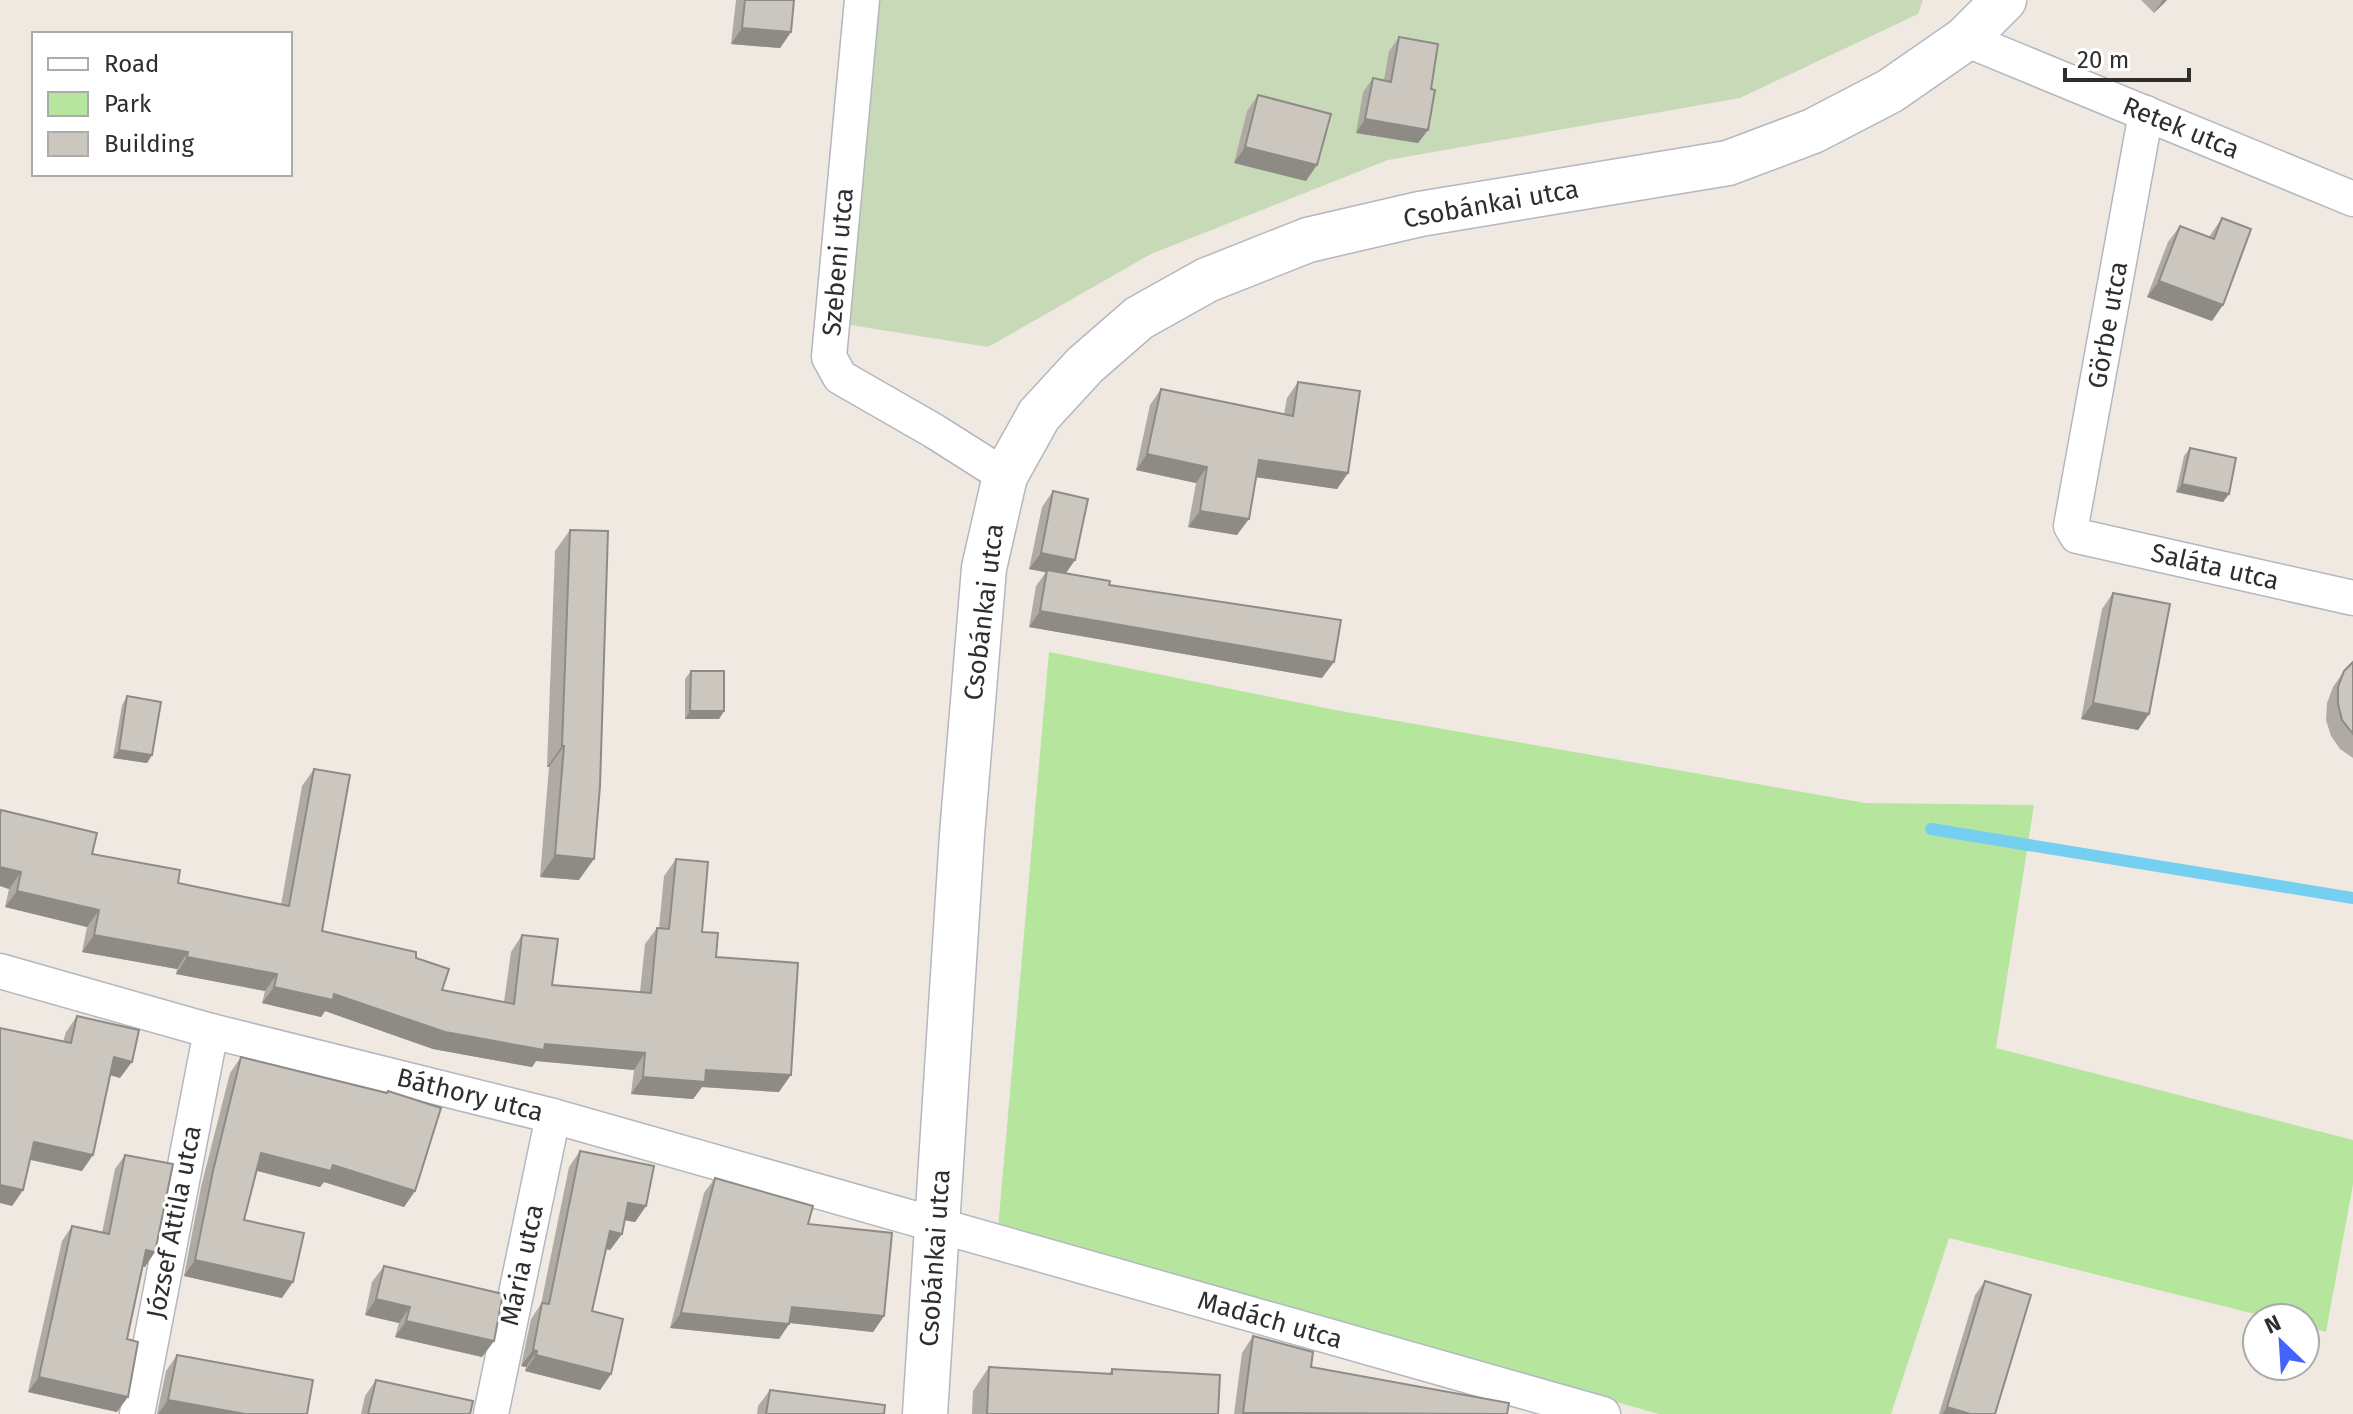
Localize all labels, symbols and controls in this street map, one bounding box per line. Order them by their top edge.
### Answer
legend [32,32,292,176]
scale bar [2065,32,2189,82]
text: 20 m [2077,46,2129,74]
text: Road [104,50,159,78]
text: Park [104,90,152,118]
street label: Retek utca [2118,91,2244,165]
text: Building [104,130,194,158]
street label: Csobánkai utca [1401,173,1581,235]
street label: Szebeni utca [816,187,860,337]
street label: Görbe utca [2082,259,2134,391]
street label: Csobánkai utca [958,522,1010,702]
street label: Saláta utca [2148,537,2282,597]
street label: Báthory utca [394,1062,546,1128]
street label: József Attila utca [140,1123,208,1321]
street label: Csobánkai utca [913,1168,957,1348]
street label: Mária utca [494,1202,550,1328]
street label: Madách utca [1194,1285,1346,1355]
north arrow [2241,1302,2321,1382]
text: N [2260,1309,2285,1340]

